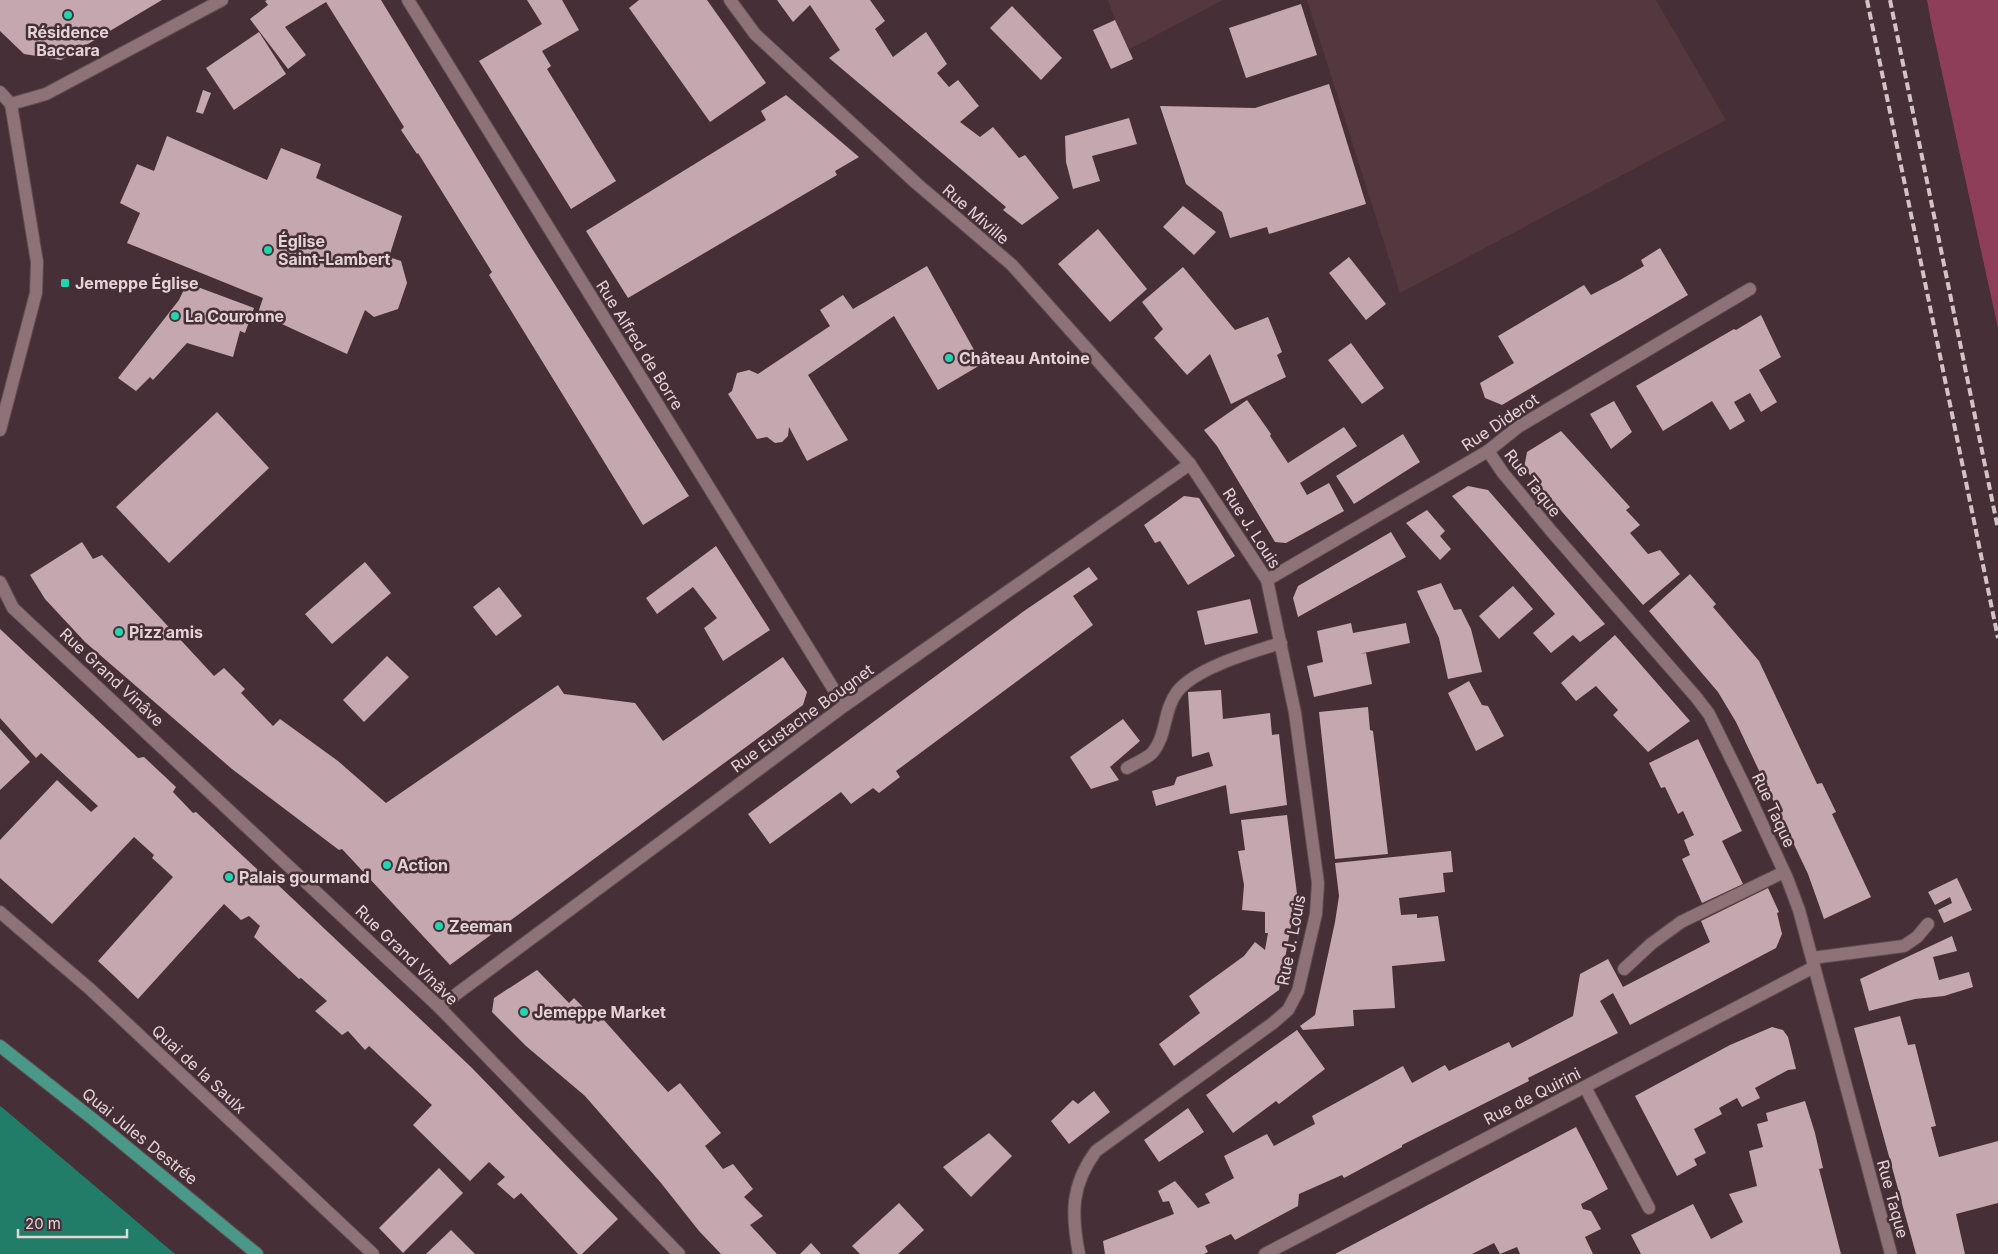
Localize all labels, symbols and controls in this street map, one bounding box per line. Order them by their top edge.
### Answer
marker: Résidence Baccara [62,9,74,21]
place label: Résidence Baccara [27,22,109,60]
street label: Rue Miville [939,180,1013,248]
place label: Église Saint-Lambert [278,231,391,269]
marker: Église Saint-Lambert [262,244,274,256]
place label: Jemeppe Église [75,273,199,293]
marker: Jemeppe Église [59,277,71,289]
street label: Rue Alfred de Borre [592,277,688,413]
place label: La Couronne [185,306,284,326]
marker: La Couronne [169,310,181,322]
place label: Château Antoine [959,348,1090,368]
marker: Château Antoine [943,352,955,364]
street label: Rue Diderot [1458,389,1542,455]
street label: Rue Taque [1500,445,1566,521]
street label: Rue J. Louis [1219,484,1285,572]
place label: Pizz amis [129,622,203,642]
street label: Rue Grand Vinâve [56,624,168,730]
marker: Pizz amis [113,626,125,638]
street label: Rue Eustache Bougnet [727,660,877,776]
street label: Rue Taque [1748,769,1800,851]
place label: Action [397,855,448,875]
marker: Action [381,859,393,871]
place label: Palais gourmand [239,867,370,887]
marker: Palais gourmand [223,871,235,883]
street label: Rue J. Louis [1272,893,1310,987]
street label: Rue Grand Vinâve [351,901,463,1009]
place label: Zeeman [449,916,513,936]
marker: Zeeman [433,920,445,932]
place label: Jemeppe Market [534,1002,666,1022]
marker: Jemeppe Market [518,1006,530,1018]
street label: Quai de la Saulx [148,1020,250,1118]
street label: Rue de Quirini [1480,1063,1584,1129]
street label: Quai Jules Destrée [78,1083,202,1189]
street label: Rue Taque [1873,1158,1913,1240]
scale bar [18,1206,126,1238]
text: 20 m [25,1214,61,1233]

